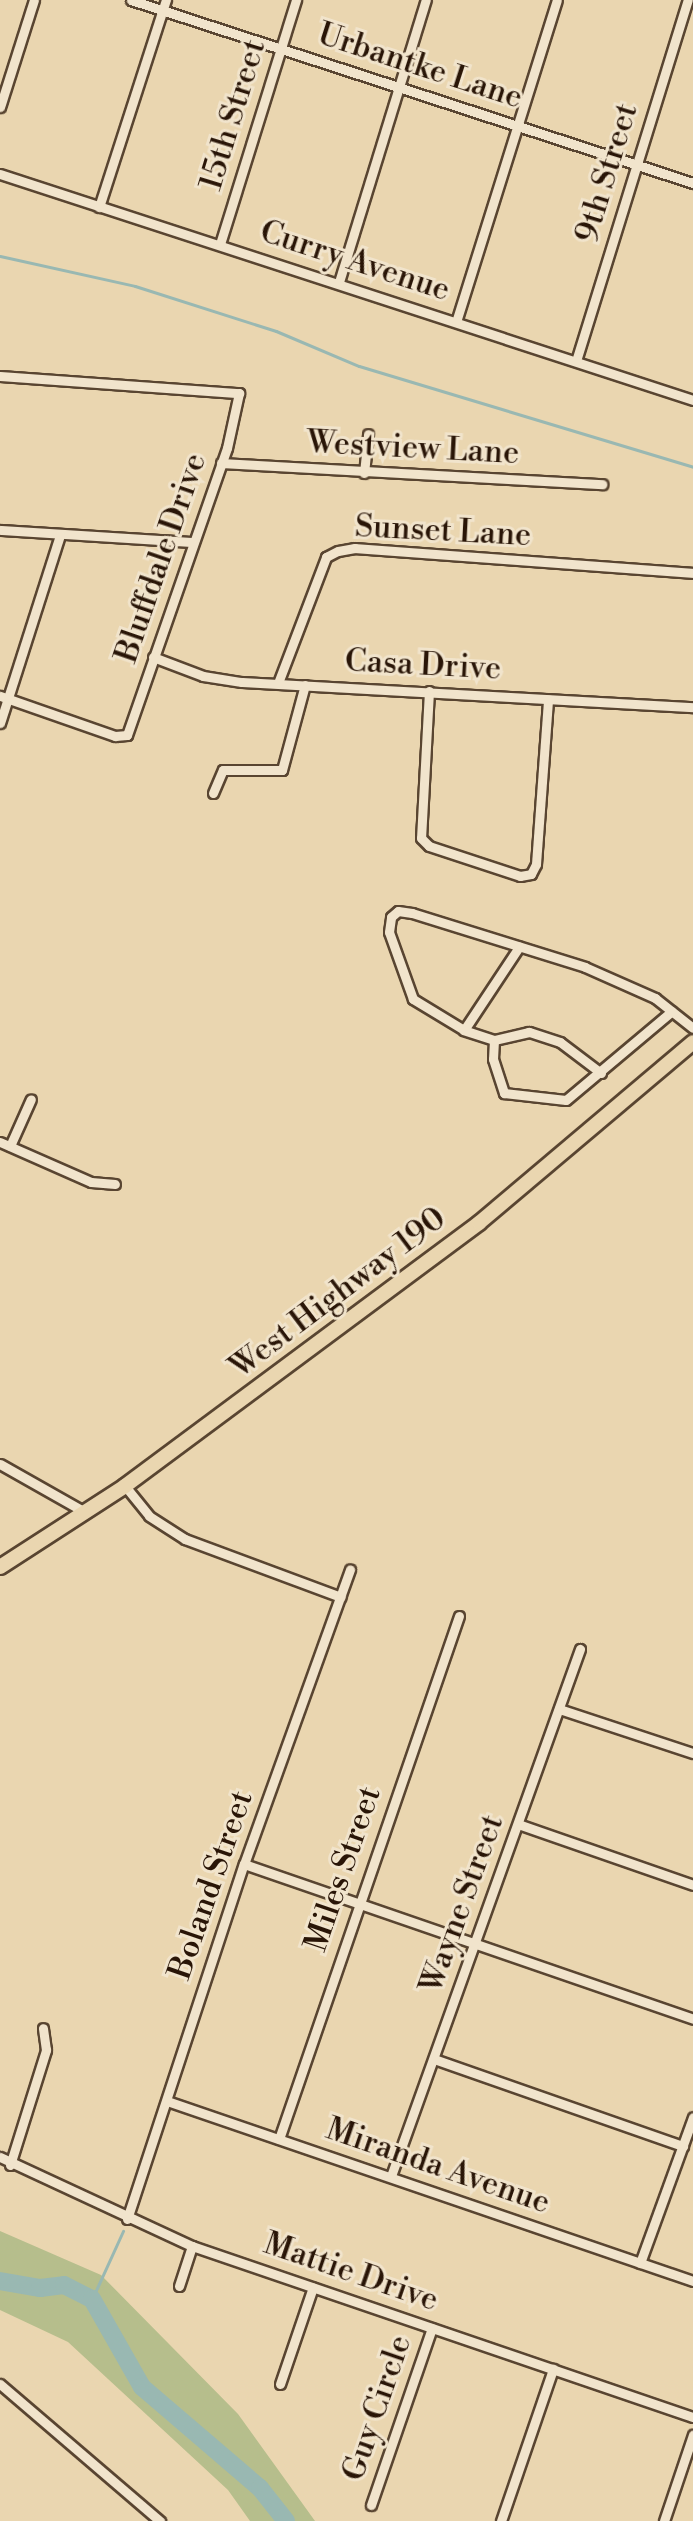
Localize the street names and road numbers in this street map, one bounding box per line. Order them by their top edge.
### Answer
street label: Urbantke Lane [313,15,527,117]
street label: 15th Street [192,35,274,195]
street label: 9th Street [568,99,646,247]
street label: Curry Avenue [255,212,455,310]
street label: Westview Lane [306,423,520,473]
street label: Bluffdale Drive [107,448,215,668]
street label: Sunset Lane [354,507,532,555]
street label: Casa Drive [344,642,502,688]
street label: West Highway 190 [222,1199,454,1387]
street label: Miles Street [297,1781,389,1957]
street label: Boland Street [161,1786,261,1984]
street label: Wayne Street [412,1809,512,1999]
street label: Miranda Avenue [321,2110,555,2222]
street label: Mattie Drive [259,2224,443,2320]
street label: Guy Circle [334,2330,420,2486]

